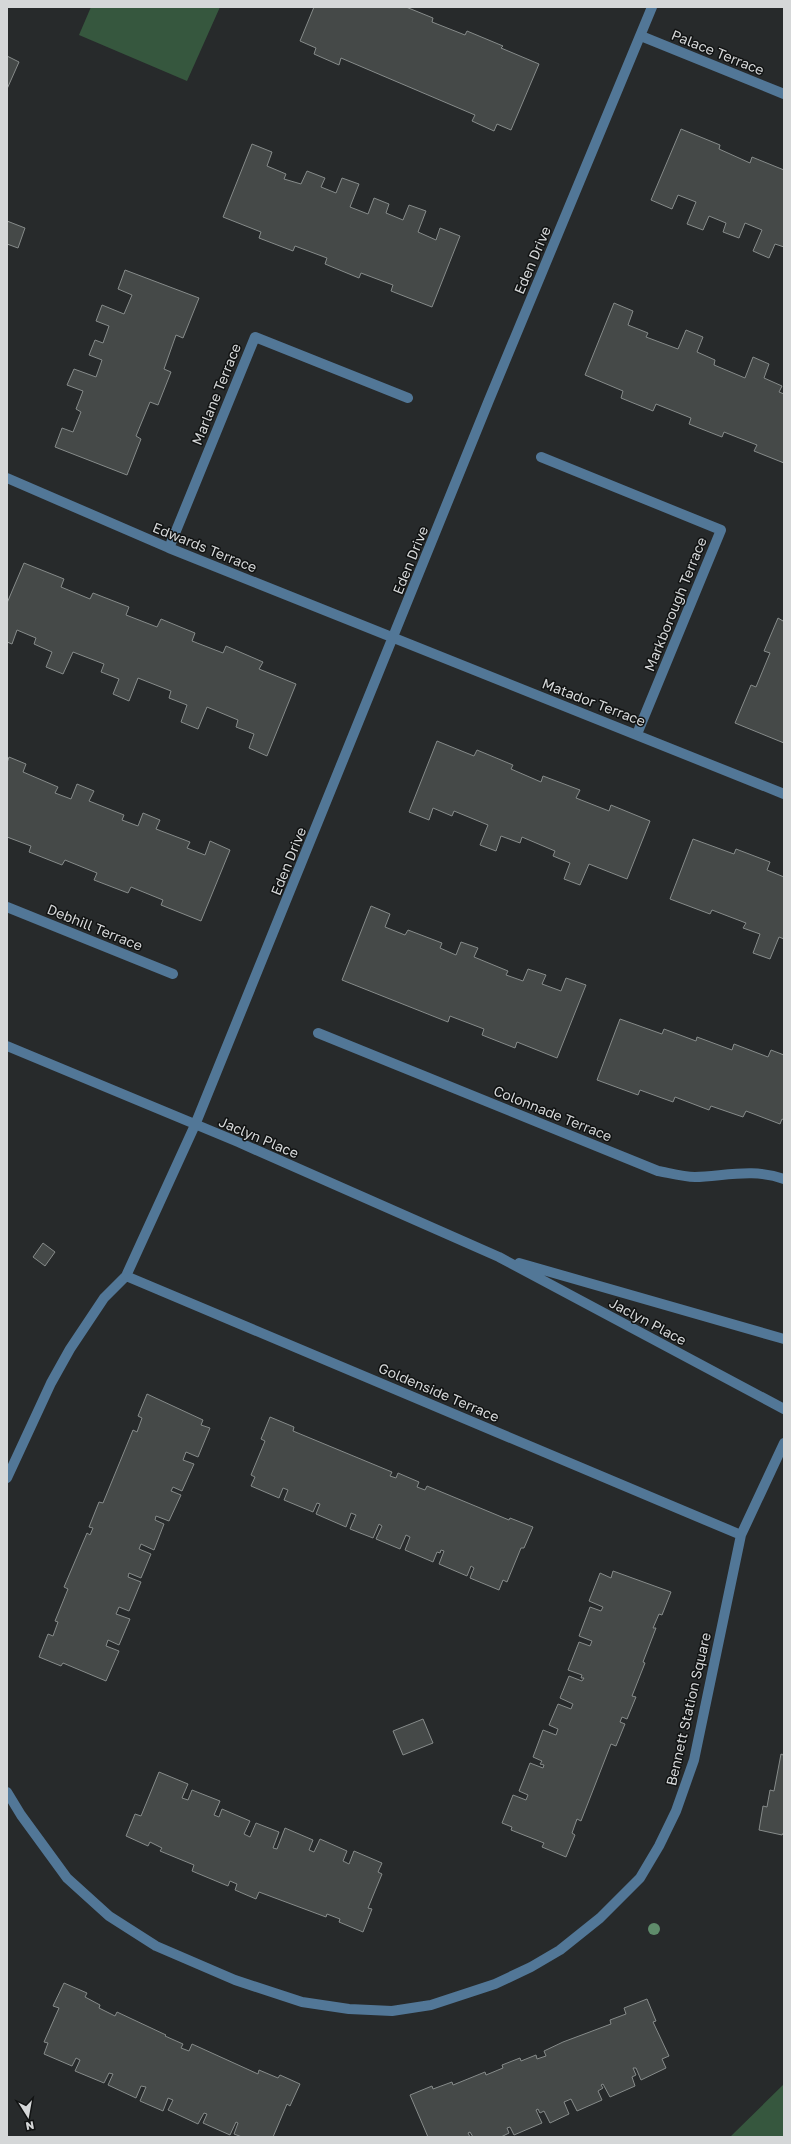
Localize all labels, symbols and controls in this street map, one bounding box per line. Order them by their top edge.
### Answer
street label: Palace Terrace [669,26,767,78]
street label: Eden Drive [510,224,554,296]
street label: Marlane Terrace [188,341,244,447]
street label: Edwards Terrace [150,518,260,576]
street label: Eden Drive [389,523,431,597]
street label: Markborough Terrace [640,534,710,674]
street label: Matador Terrace [540,674,648,730]
street label: Eden Drive [267,824,309,898]
street label: Debhill Terrace [45,900,145,954]
street label: Colonnade Terrace [491,1082,615,1144]
street label: Jaclyn Place [217,1113,301,1161]
street label: Jaclyn Place [607,1294,689,1348]
street label: Goldenside Terrace [376,1359,502,1425]
street label: Bennett Station Square [662,1631,714,1787]
north arrow [8,2096,48,2136]
text: N [25,2119,35,2133]

